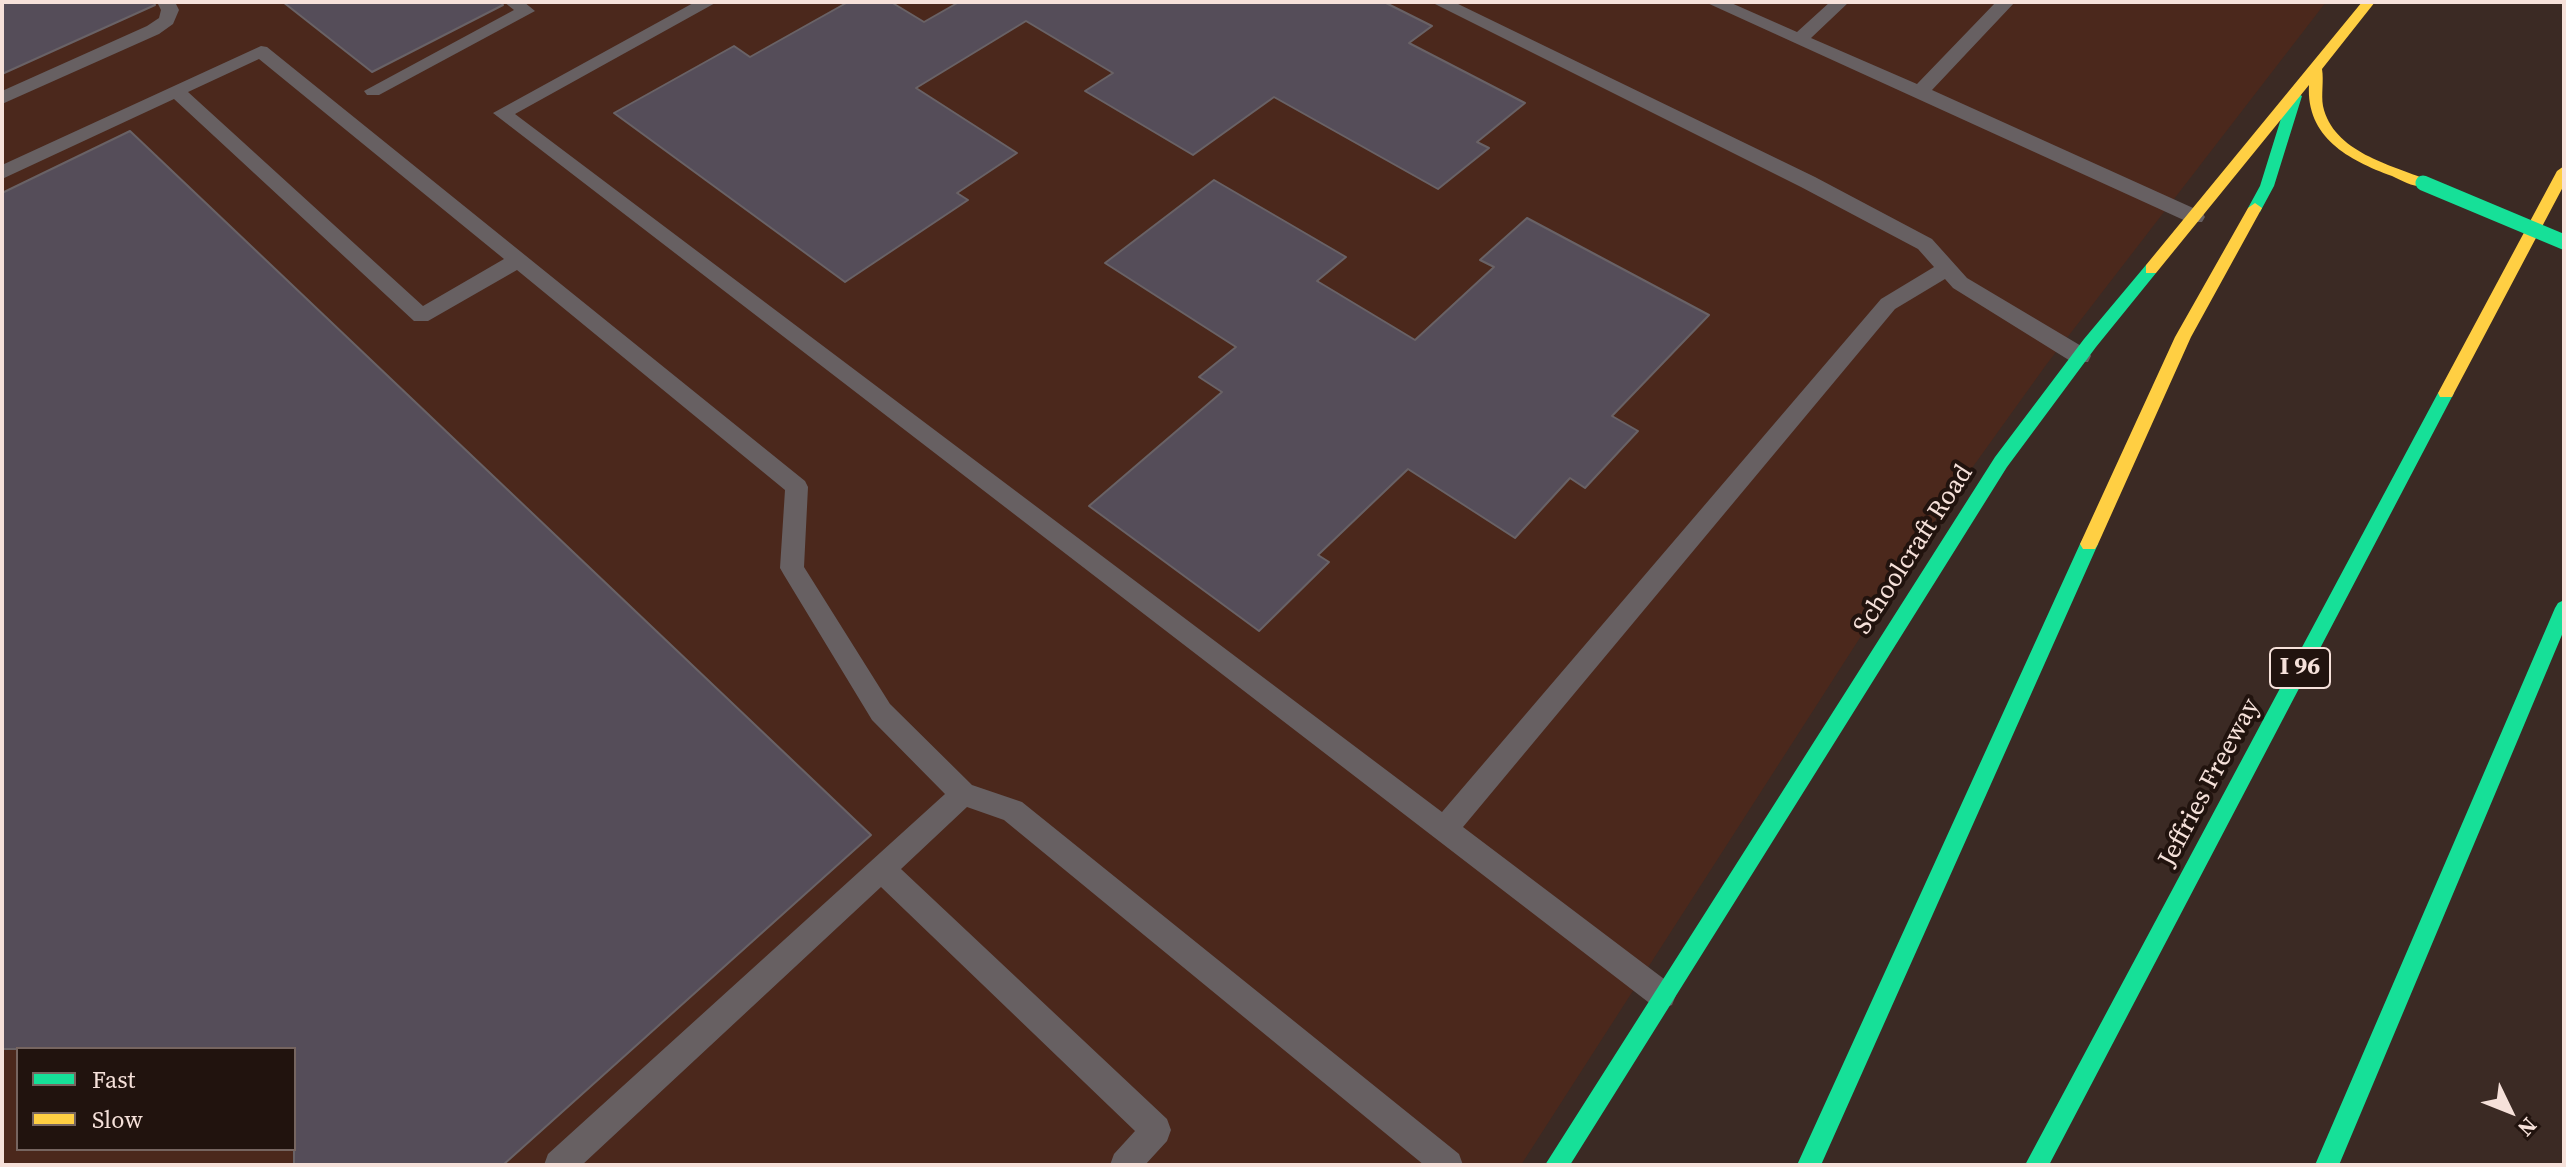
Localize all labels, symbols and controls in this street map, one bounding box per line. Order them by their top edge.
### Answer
street label: Schoolcraft Road [1848,459,1980,641]
road number: I 96 [2270,648,2330,688]
street label: Jeffries Freeway [2153,694,2267,872]
legend [16,1047,296,1151]
text: Fast [92,1063,135,1096]
north arrow [2470,1071,2550,1151]
text: Slow [92,1103,143,1136]
text: N [2511,1111,2544,1143]

